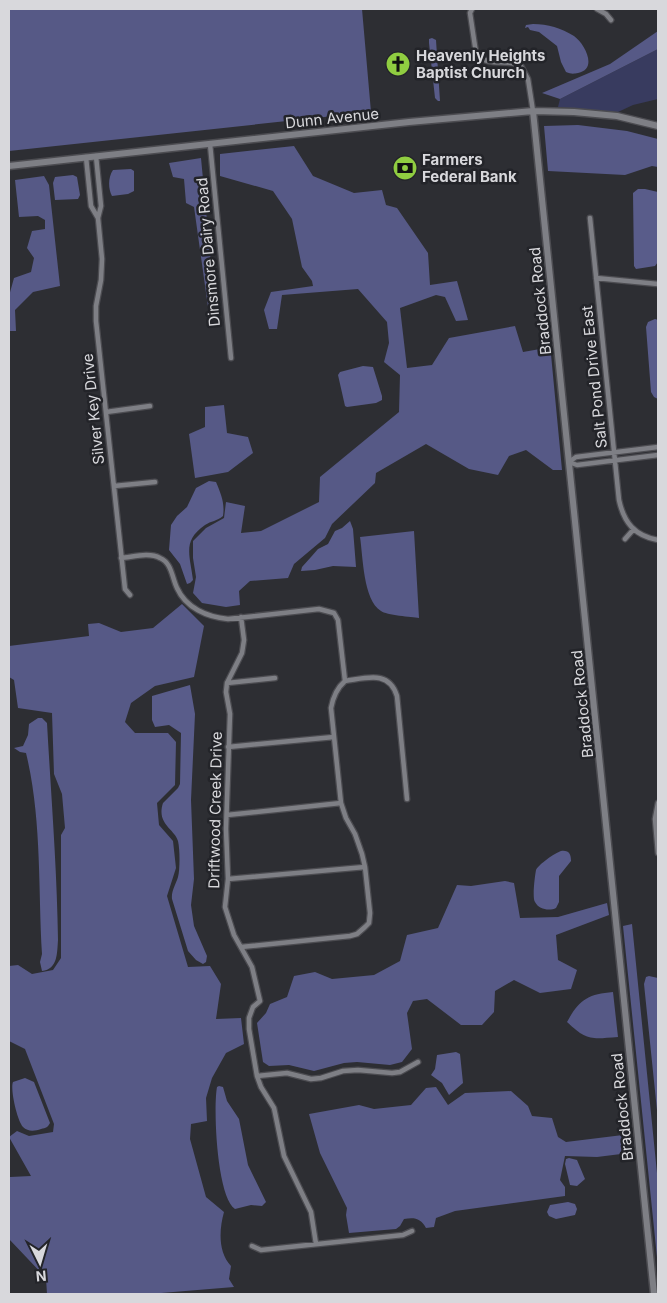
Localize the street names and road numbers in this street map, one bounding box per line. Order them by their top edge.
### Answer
street label: Dunn Avenue [284,104,380,132]
street label: Dinsmore Dairy Road [192,177,224,327]
street label: Braddock Road [525,246,555,356]
street label: Salt Pond Drive East [577,305,611,449]
street label: Silver Key Drive [78,353,108,465]
street label: Braddock Road [567,649,597,759]
street label: Driftwood Creek Drive [204,731,226,889]
street label: Braddock Road [607,1052,637,1162]

